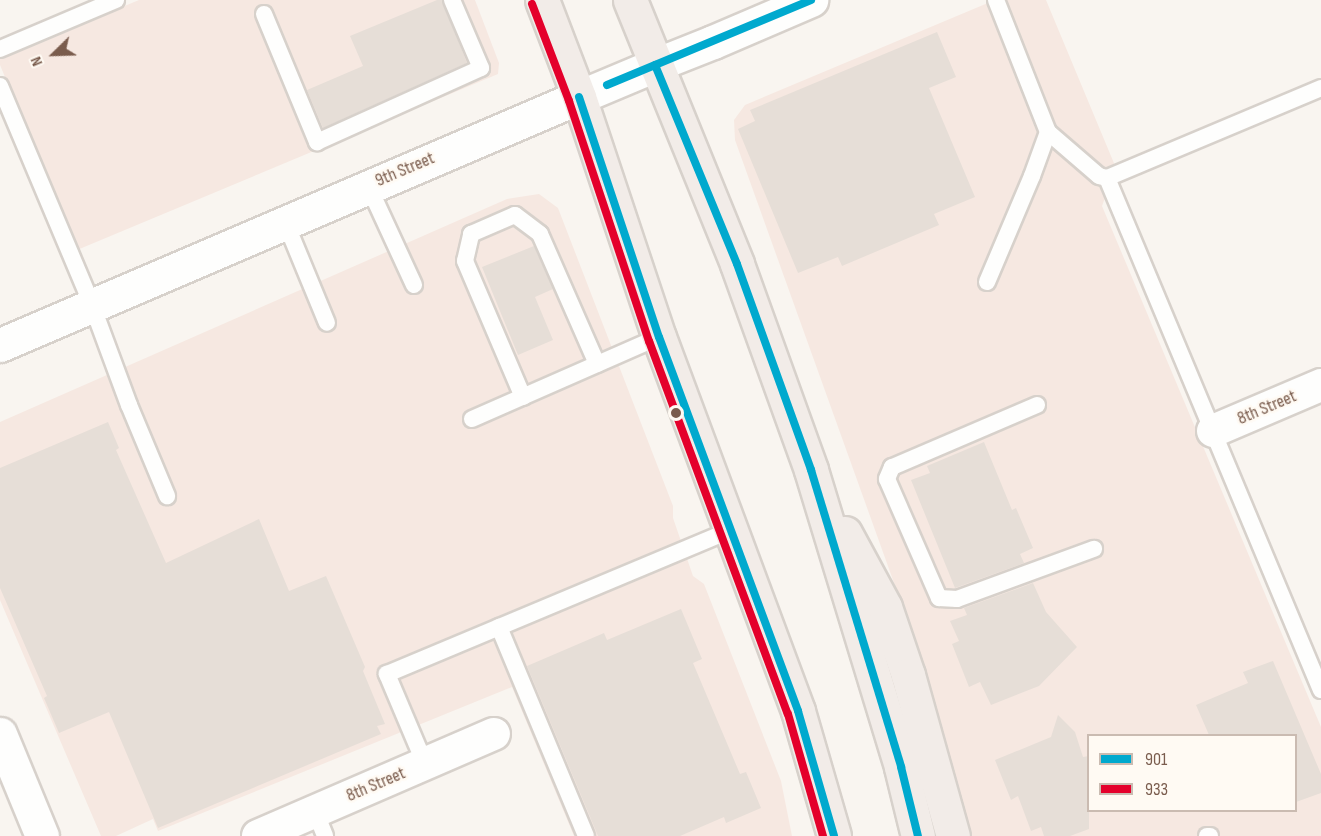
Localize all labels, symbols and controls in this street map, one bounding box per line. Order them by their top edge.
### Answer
north arrow [24,24,84,84]
text: N [27,54,47,69]
street label: 9th Street [372,148,438,192]
street label: 8th Street [1234,386,1300,430]
unlabelled marker [670,407,682,419]
legend [1087,734,1297,812]
text: 901 [1145,749,1167,770]
street label: 8th Street [343,763,409,807]
text: 933 [1145,779,1168,800]

